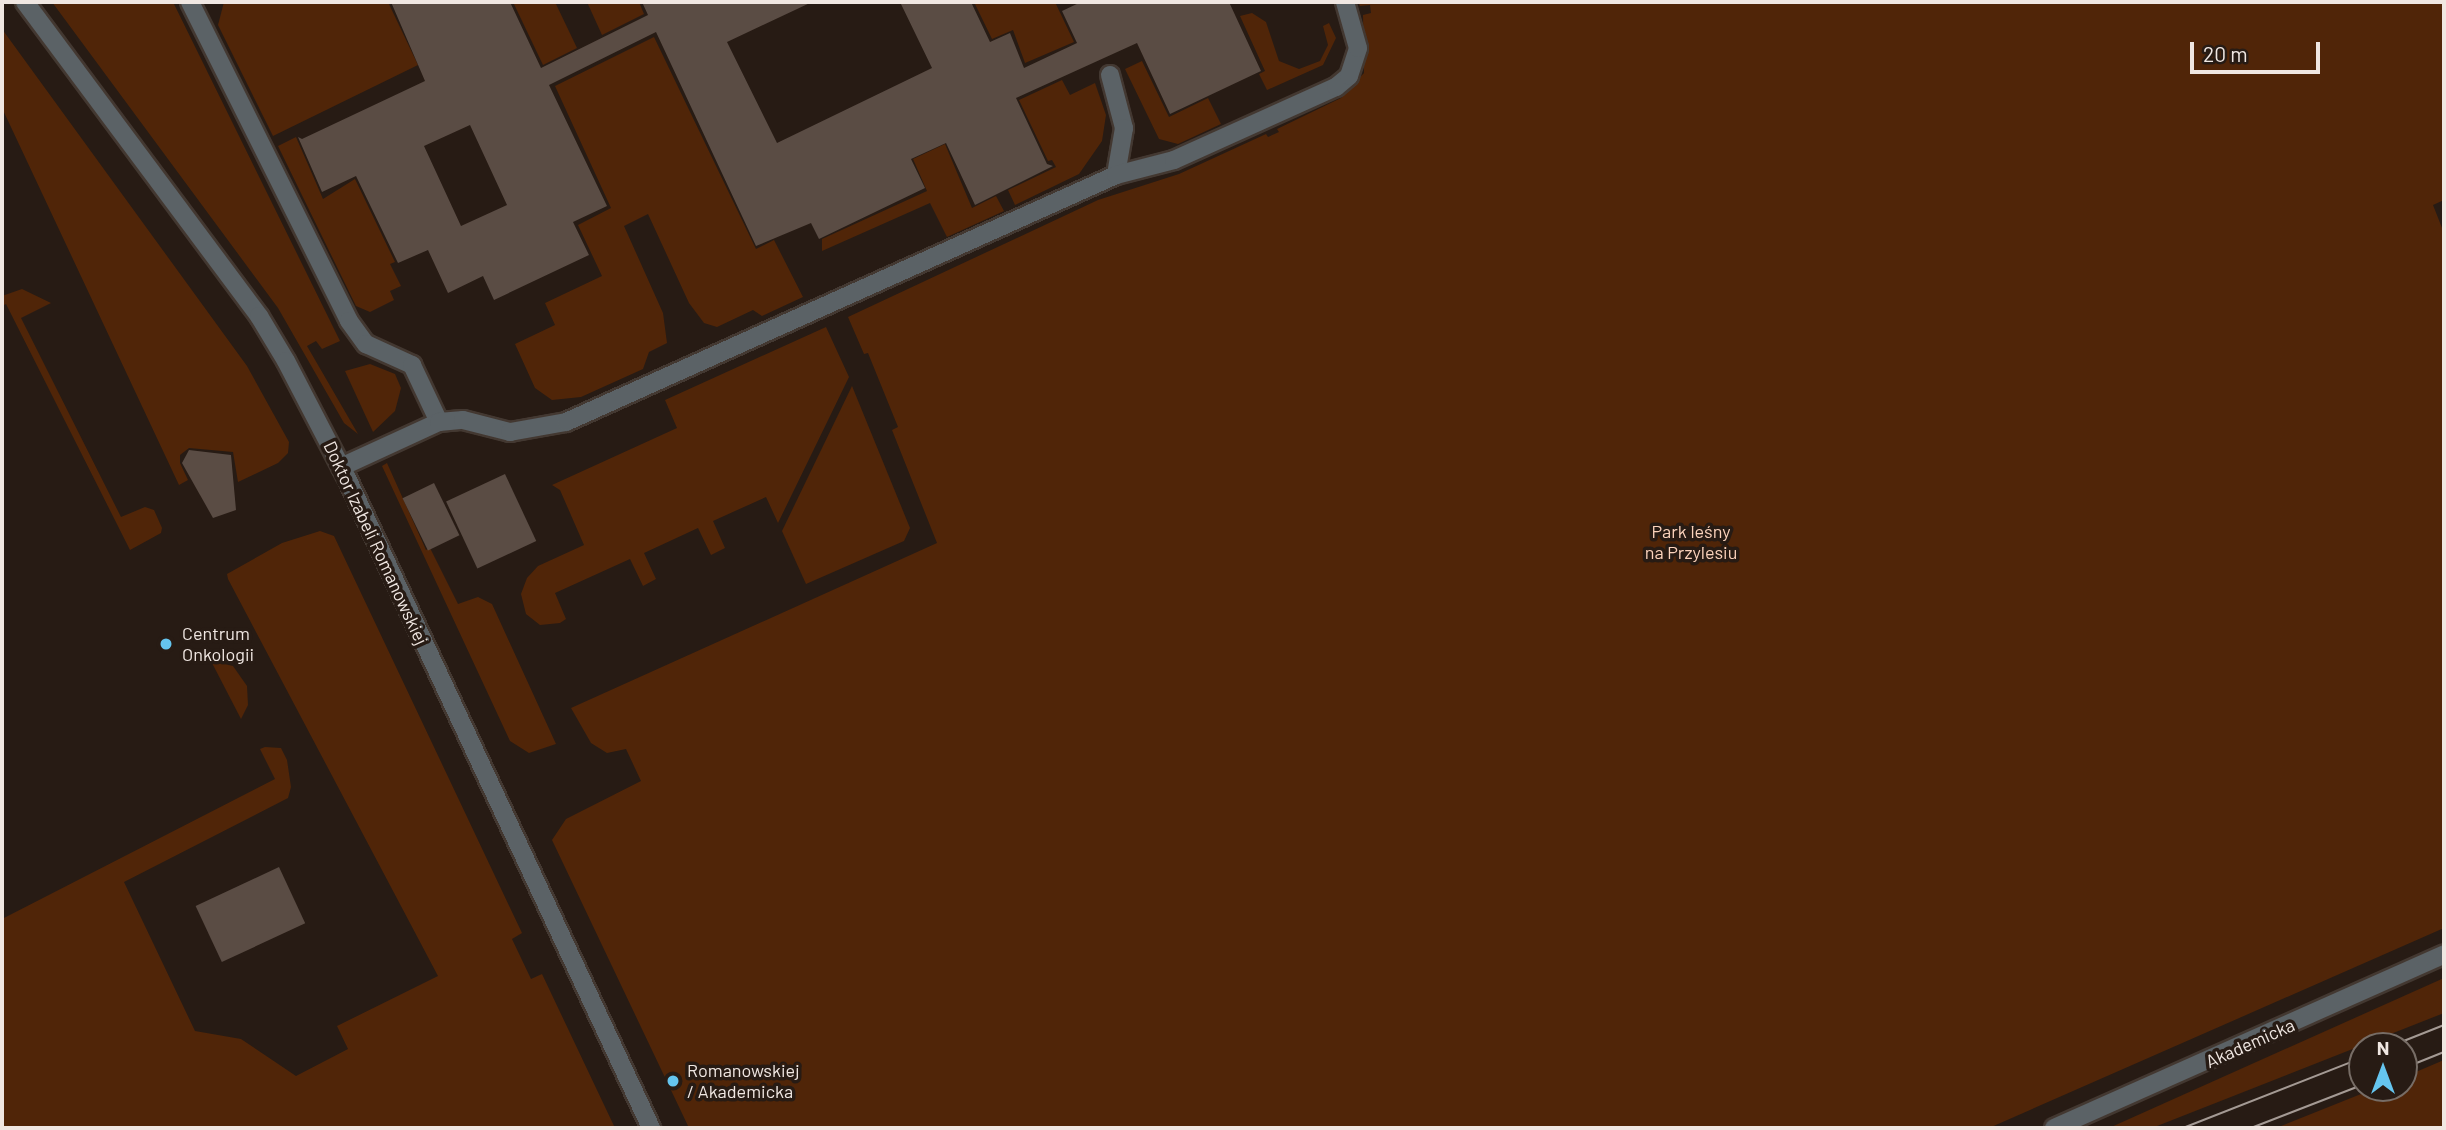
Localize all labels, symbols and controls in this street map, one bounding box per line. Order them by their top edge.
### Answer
scale bar [2194,28,2324,72]
text: 20 m [2203,41,2248,66]
street label: Doktor Izabeli Romanowskiej [319,438,433,648]
park label: Park leśny na Przylesiu [1645,521,1737,564]
place label: Centrum Onkologii [182,623,254,666]
marker: Centrum Onkologii [156,634,176,654]
street label: Akademicka [2202,1014,2298,1072]
north arrow [2348,1032,2418,1102]
text: N [2377,1036,2389,1059]
place label: Romanowskiej / Akademicka [687,1060,800,1102]
marker: Romanowskiej / Akademicka [665,1073,681,1089]

